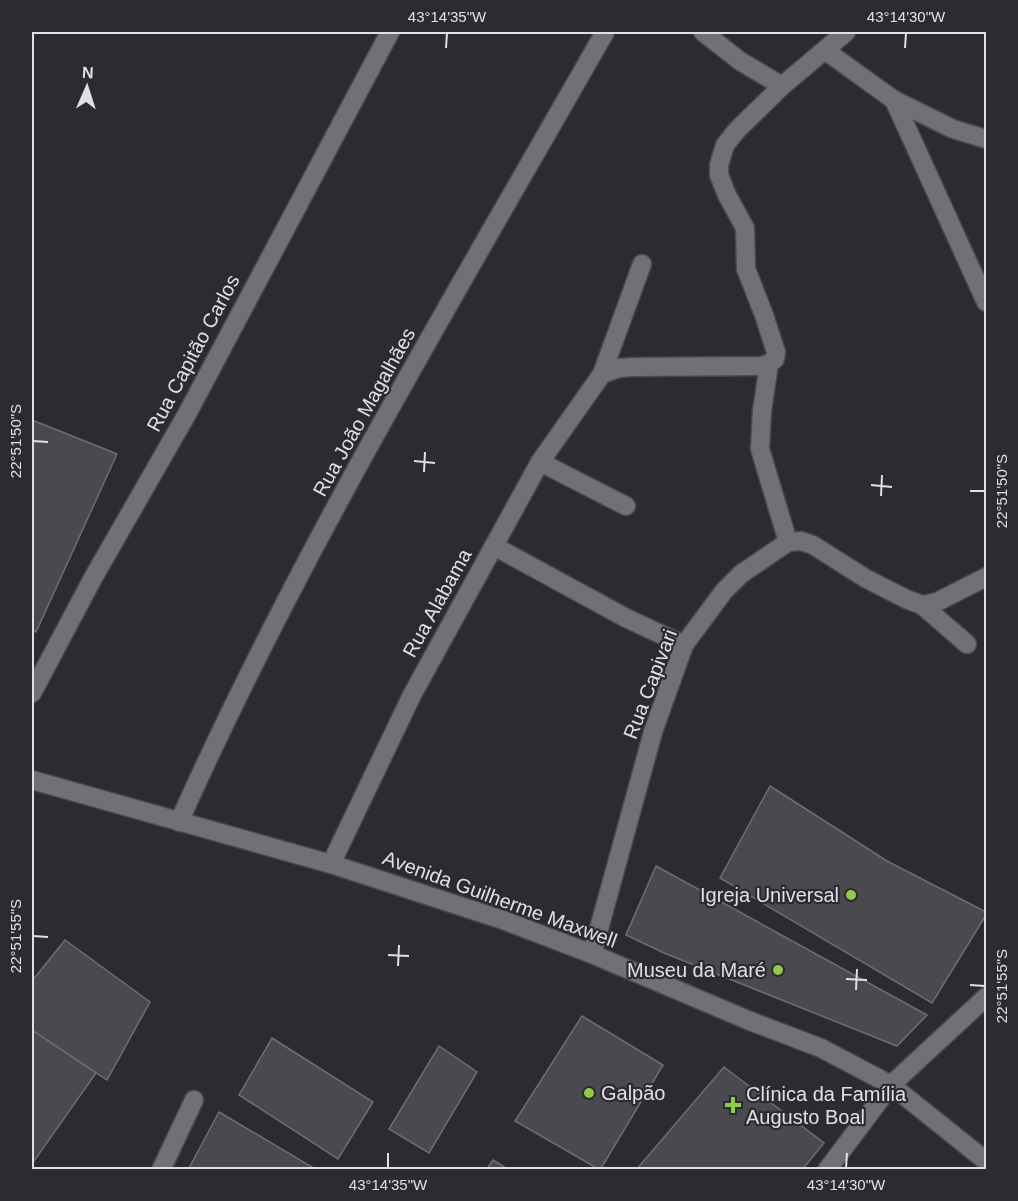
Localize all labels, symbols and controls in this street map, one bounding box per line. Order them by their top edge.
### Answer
text: 43°14'35"W [408,8,487,25]
text: 43°14'30"W [867,8,946,25]
north arrow [57,57,117,117]
text: N [82,64,94,81]
street label: Rua Capitão Carlos [142,271,244,435]
street label: Rua João Magalhães [309,324,419,500]
text: 22°51'50"S [7,404,24,478]
text: 22°51'50"S [993,454,1010,528]
street label: Rua Alabama [398,544,476,661]
street label: Rua Capivari [619,626,681,742]
street label: Avenida Guilherme Maxwell [380,846,620,952]
place label: Igreja Universal [700,884,839,906]
marker: Igreja Universal [844,888,858,902]
text: 22°51'55"S [7,899,24,973]
text: 22°51'55"S [993,949,1010,1023]
place label: Museu da Maré [627,959,766,981]
marker: Museu da Maré [771,963,785,977]
place label: Galpão [601,1082,666,1104]
place label: Clínica da Família Augusto Boal [746,1083,907,1128]
marker: Galpão [582,1086,596,1100]
marker: Clínica da Família Augusto Boal [724,1096,742,1114]
text: 43°14'35"W [349,1176,428,1193]
text: 43°14'30"W [807,1176,886,1193]

